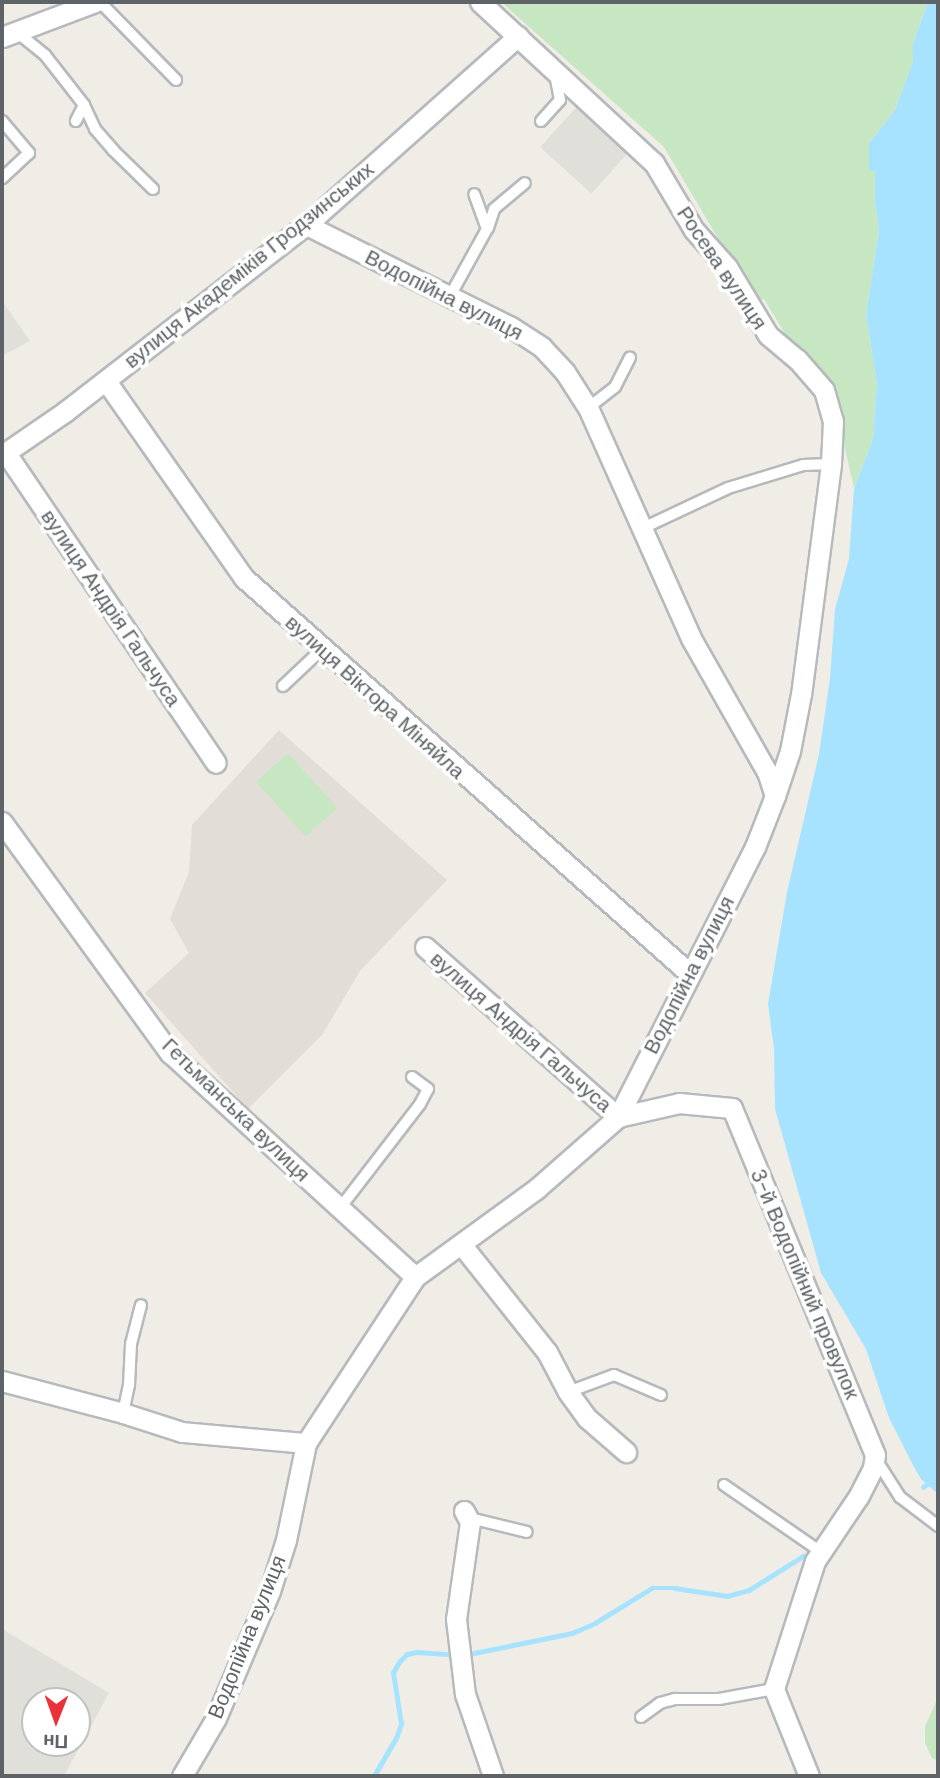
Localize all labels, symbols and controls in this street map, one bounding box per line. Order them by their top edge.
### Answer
street label: вулиця Академіків Гродзинських [119,156,379,374]
street label: Росева вулиця [672,202,772,334]
street label: Водопійна вулиця [361,244,527,346]
street label: вулиця Андрія Гальчуса [36,505,186,711]
street label: вулиця Віктора Міняйла [280,610,470,784]
street label: Водопійна вулиця [638,892,740,1058]
street label: вулиця Андрія Гальчуса [425,946,617,1118]
street label: Гетьманська вулиця [157,1033,315,1187]
street label: 3-й Водопійний провулок [745,1165,865,1403]
street label: Водопійна вулиця [203,1552,291,1722]
north arrow [21,1687,91,1757]
text: Пн [43,1729,68,1754]

